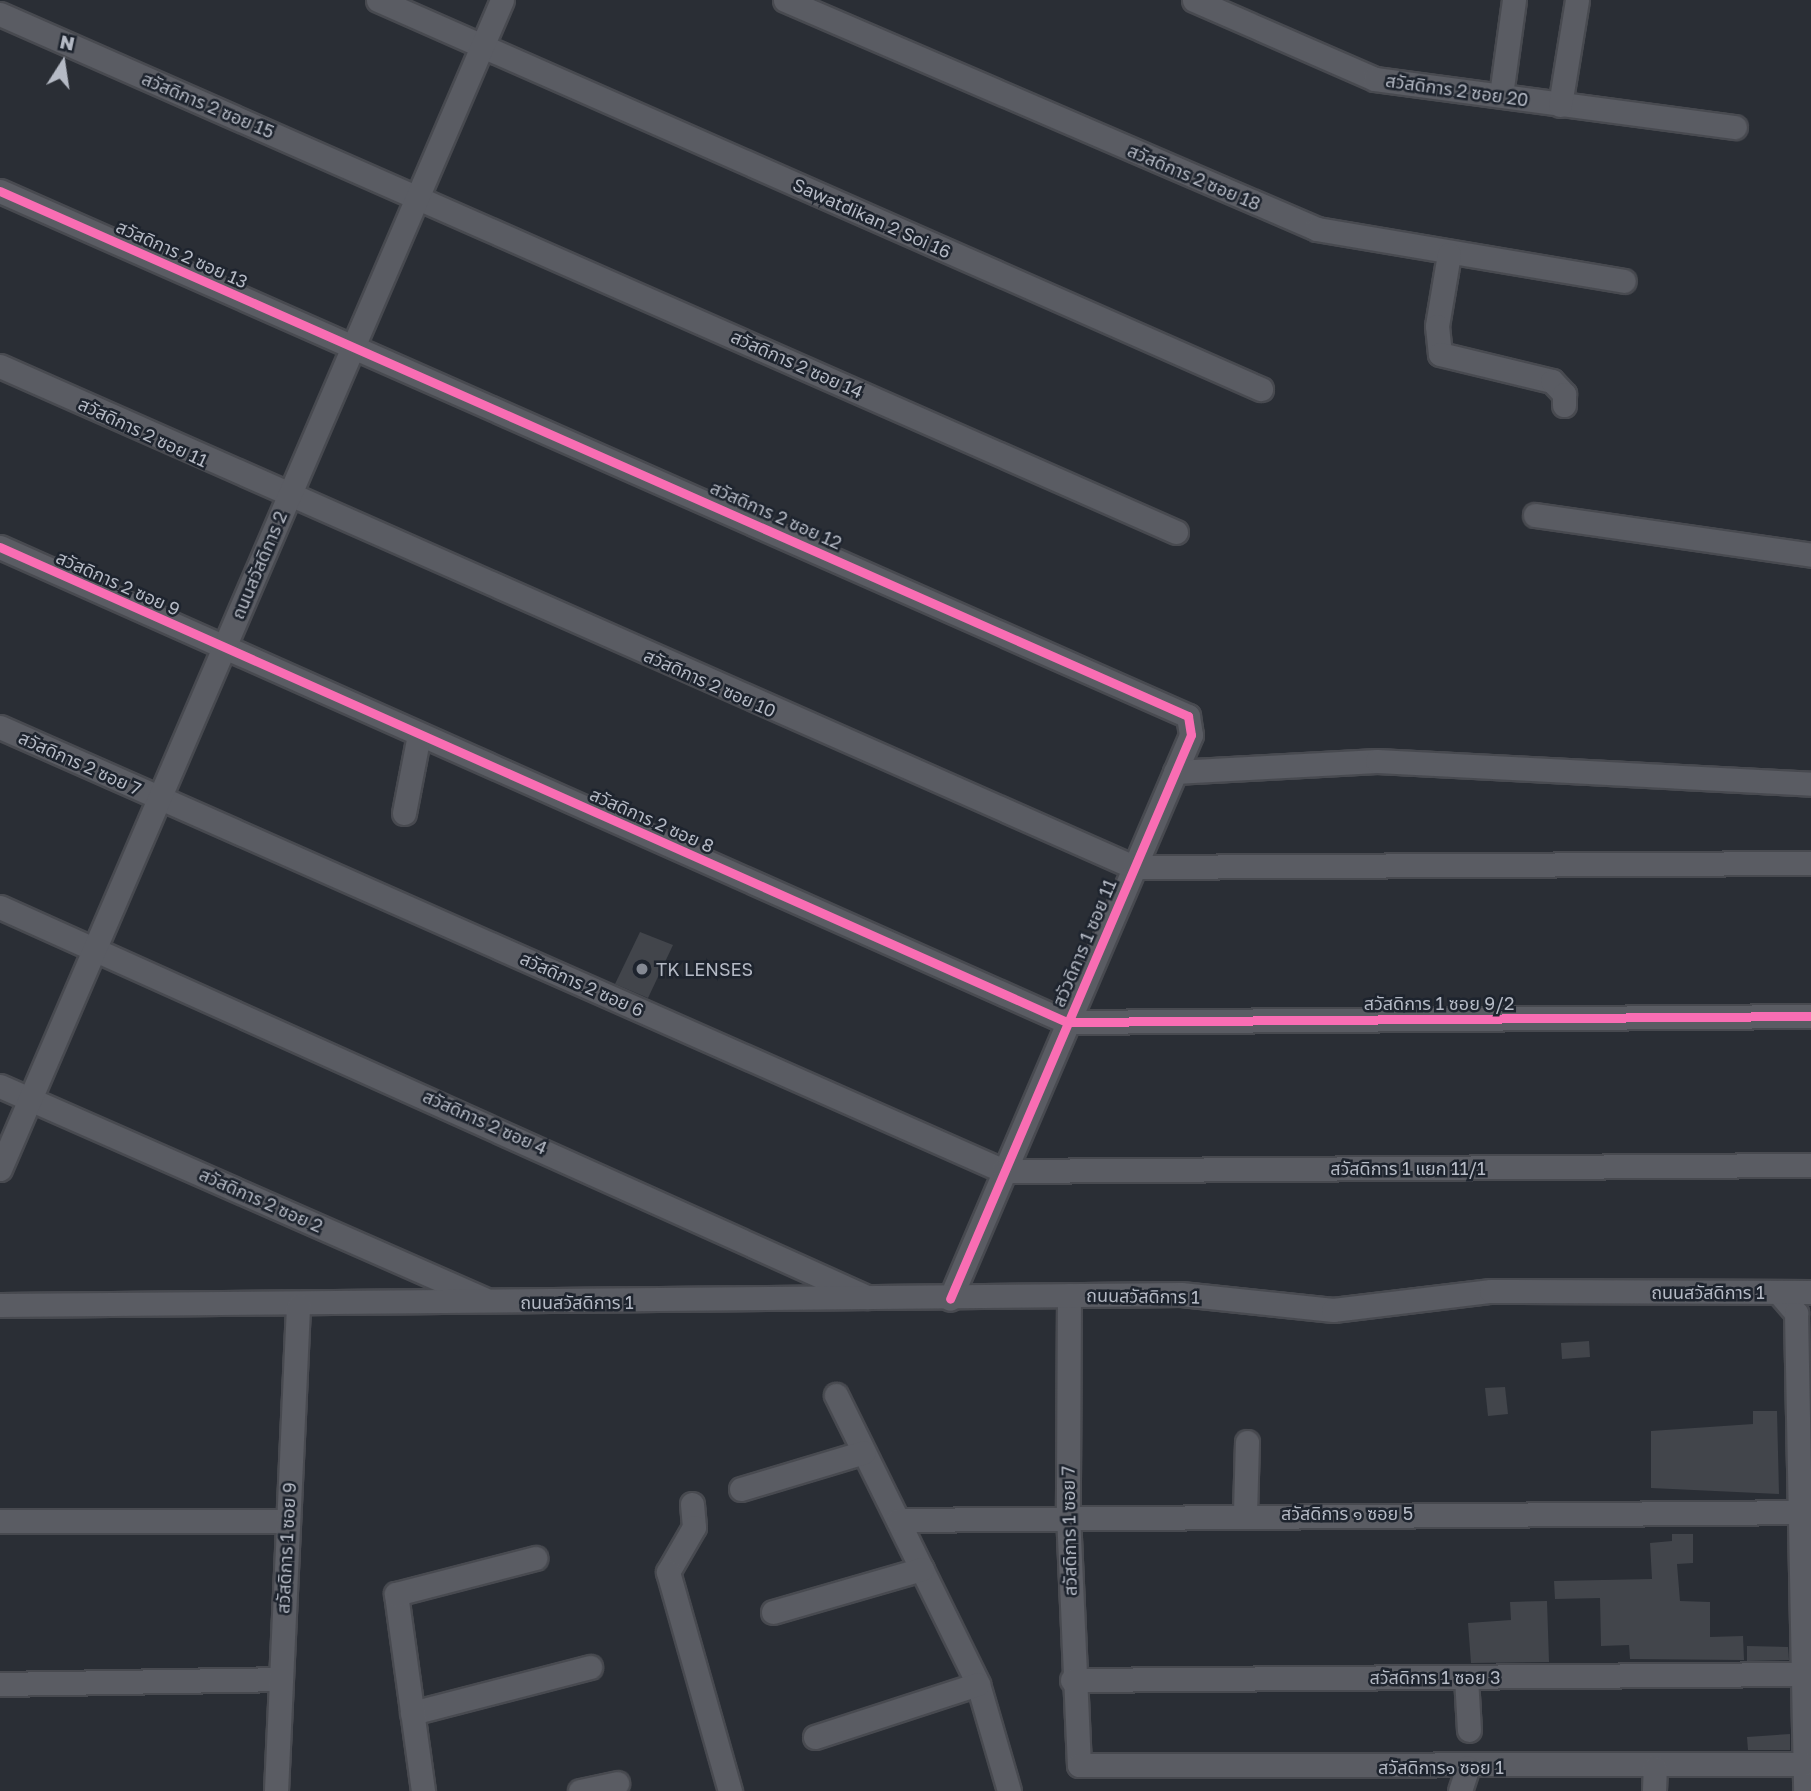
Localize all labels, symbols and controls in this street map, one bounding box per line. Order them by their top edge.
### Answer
north arrow [28,28,98,98]
text: N [58,29,77,55]
street label: สวัสดิการ 2 ซอย 15 [139,67,277,143]
street label: สวัสดิการ 2 ซอย 20 [1384,69,1530,111]
street label: สวัสดิการ 2 ซอย 18 [1124,139,1264,215]
street label: Sawatdikan 2 Soi 16 [790,173,954,263]
street label: สวัสดิการ 2 ซอย 13 [113,215,251,293]
street label: สวัสดิการ 2 ซอย 14 [728,325,866,403]
street label: สวัสดิการ 2 ซอย 11 [75,393,211,471]
street label: สวัสดิการ 2 ซอย 12 [707,476,845,554]
street label: ถนนสวัสดิการ 2 [227,508,291,622]
street label: สวัสดิการ 2 ซอย 9 [53,546,183,620]
street label: สวัสดิการ 2 ซอย 10 [641,644,779,722]
street label: สวัสดิการ 2 ซอย 7 [15,726,145,800]
street label: สวัสดิการ 2 ซอย 8 [587,783,717,857]
street label: สวัวดิการ 1 ซอย 11 [1047,876,1121,1010]
street label: สวัสดิการ 2 ซอย 6 [517,947,647,1021]
place label: TK LENSES [656,958,753,980]
marker: TK LENSES [634,961,650,977]
street label: สวัสดิการ 1 ซอย 9/2 [1364,992,1514,1014]
street label: สวัสดิการ 2 ซอย 4 [420,1085,550,1159]
street label: สวัสดิการ 1 แยก 11/1 [1330,1157,1486,1179]
street label: สวัสดิการ 2 ซอย 2 [196,1163,326,1237]
street label: ถนนสวัสดิการ 1 [1651,1281,1765,1303]
street label: ถนนสวัสดิการ 1 [1086,1284,1200,1308]
street label: ถนนสวัสดิการ 1 [520,1291,634,1313]
street label: สวัสดิการ 1 ซอย 7 [1057,1466,1081,1596]
street label: สวัสดิการ 1 ซอย 9 [272,1482,300,1614]
street label: สวัสดิการ ๑ ซอย 5 [1281,1502,1413,1524]
street label: สวัสดิการ 1 ซอย 3 [1369,1666,1501,1688]
street label: สวัสดิการ๑ ซอย 1 [1378,1756,1504,1778]

